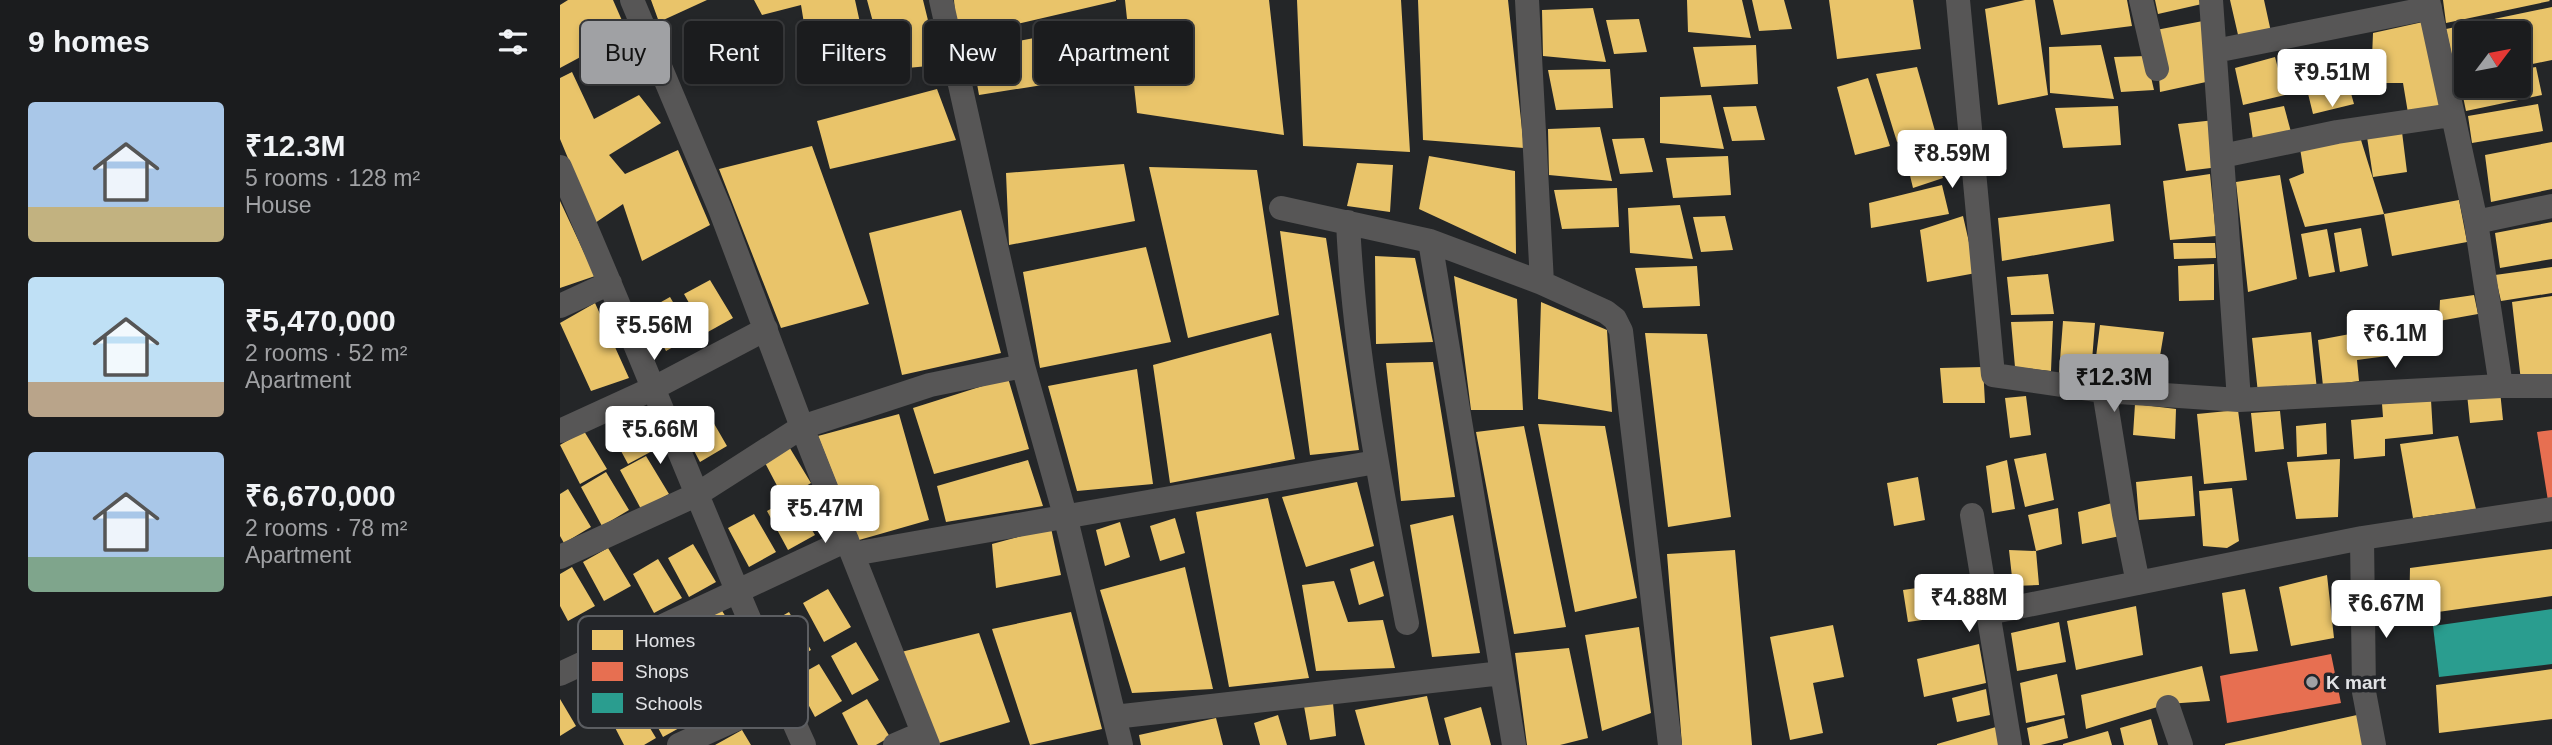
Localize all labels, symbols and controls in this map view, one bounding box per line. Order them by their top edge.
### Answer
chip: Buy [581,21,670,84]
chip: Rent [684,21,783,84]
chip: Filters [797,21,910,84]
chip: New [924,21,1020,84]
chip: Apartment [1034,21,1193,84]
north arrow [2454,21,2530,98]
map controls [2454,21,2531,98]
icon: filters [494,23,532,61]
text: 9 homes [28,25,150,58]
pin: ₹9.51M [2275,50,2389,109]
text: ₹9.51M [2293,59,2371,85]
text: ₹12.3M [245,129,346,162]
icon: home [84,130,168,214]
pin: ₹8.59M [1895,130,2009,190]
text: ₹8.59M [1913,140,1991,166]
text: 5 rooms · 128 m² [245,165,420,191]
text: House [245,192,311,218]
pin: ₹5.56M [597,302,711,362]
text: ₹5,470,000 [245,304,396,337]
icon: home [84,305,168,389]
pin: ₹6.1M [2346,310,2444,370]
text: ₹5.56M [615,312,693,338]
text: ₹6.1M [2363,320,2427,346]
text: 2 rooms · 52 m² [245,340,407,366]
pin: ₹12.3M [2057,354,2171,414]
text: ₹12.3M [2075,364,2153,390]
text: Apartment [245,367,351,393]
pin: ₹5.66M [603,406,717,466]
text: ₹5.66M [621,416,699,442]
text: ₹6,670,000 [245,479,396,512]
icon: home [84,480,168,564]
pin: ₹5.47M [768,486,882,545]
text: ₹5.47M [786,495,864,521]
text: 2 rooms · 78 m² [245,515,407,541]
text: Apartment [245,542,351,568]
pin: ₹4.88M [1912,574,2026,634]
pin: ₹6.67M [2329,580,2443,640]
text: ₹4.88M [1930,584,2008,610]
text: ₹6.67M [2347,590,2425,616]
legend [578,616,808,728]
text: Homes [635,630,695,651]
text: Shops [635,661,689,682]
place label: K mart [2326,672,2387,693]
marker: K mart [2304,674,2320,690]
text: Schools [635,693,703,714]

